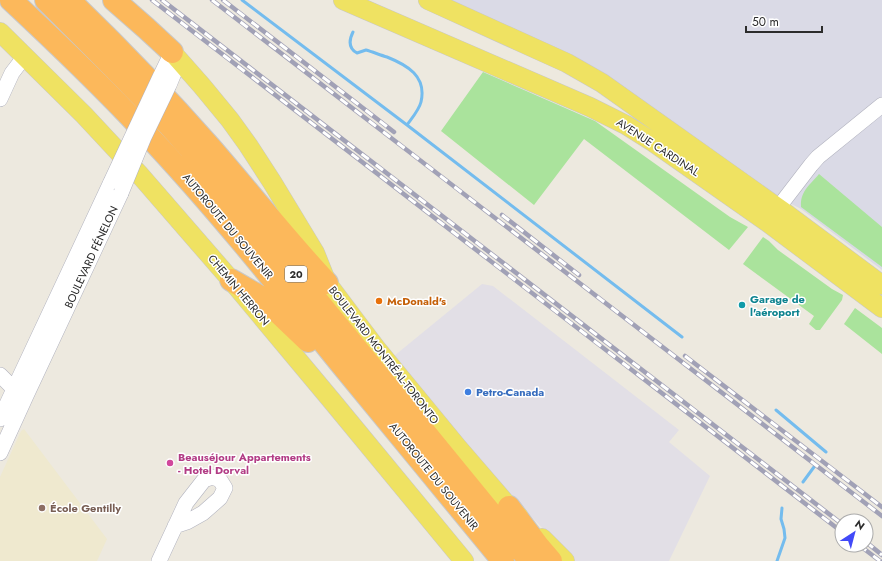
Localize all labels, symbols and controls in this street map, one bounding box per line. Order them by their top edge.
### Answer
scale bar [746,8,822,34]
text: 50 m [752,13,779,31]
street label: AVENUE CARDINAL [613,114,703,180]
street label: AUTOROUTE DU SOUVENIR [179,170,278,283]
street label: BOULEVARD FÉNELON [60,203,122,311]
street label: CHEMIN HERRON [204,251,274,329]
road number: 20 [285,266,307,282]
street label: BOULEVARD MONTRÉAL-TORONTO [325,283,443,428]
place label: Garage de l'aéroport [750,291,805,320]
place label: McDonald's [387,293,446,309]
marker: McDonald's [374,296,384,306]
marker: Garage de l'aéroport [737,300,747,310]
place label: Petro-Canada [476,384,544,400]
marker: Petro-Canada [463,387,473,397]
street label: AUTOROUTE DU SOUVENIR [386,419,483,534]
place label: Beauséjour Appartements - Hotel Dorval [178,449,311,478]
marker: Beauséjour Appartements - Hotel Dorval [165,458,175,468]
place label: École Gentilly [50,500,121,516]
marker: École Gentilly [37,503,47,513]
north arrow [834,513,874,553]
text: N [852,516,868,534]

